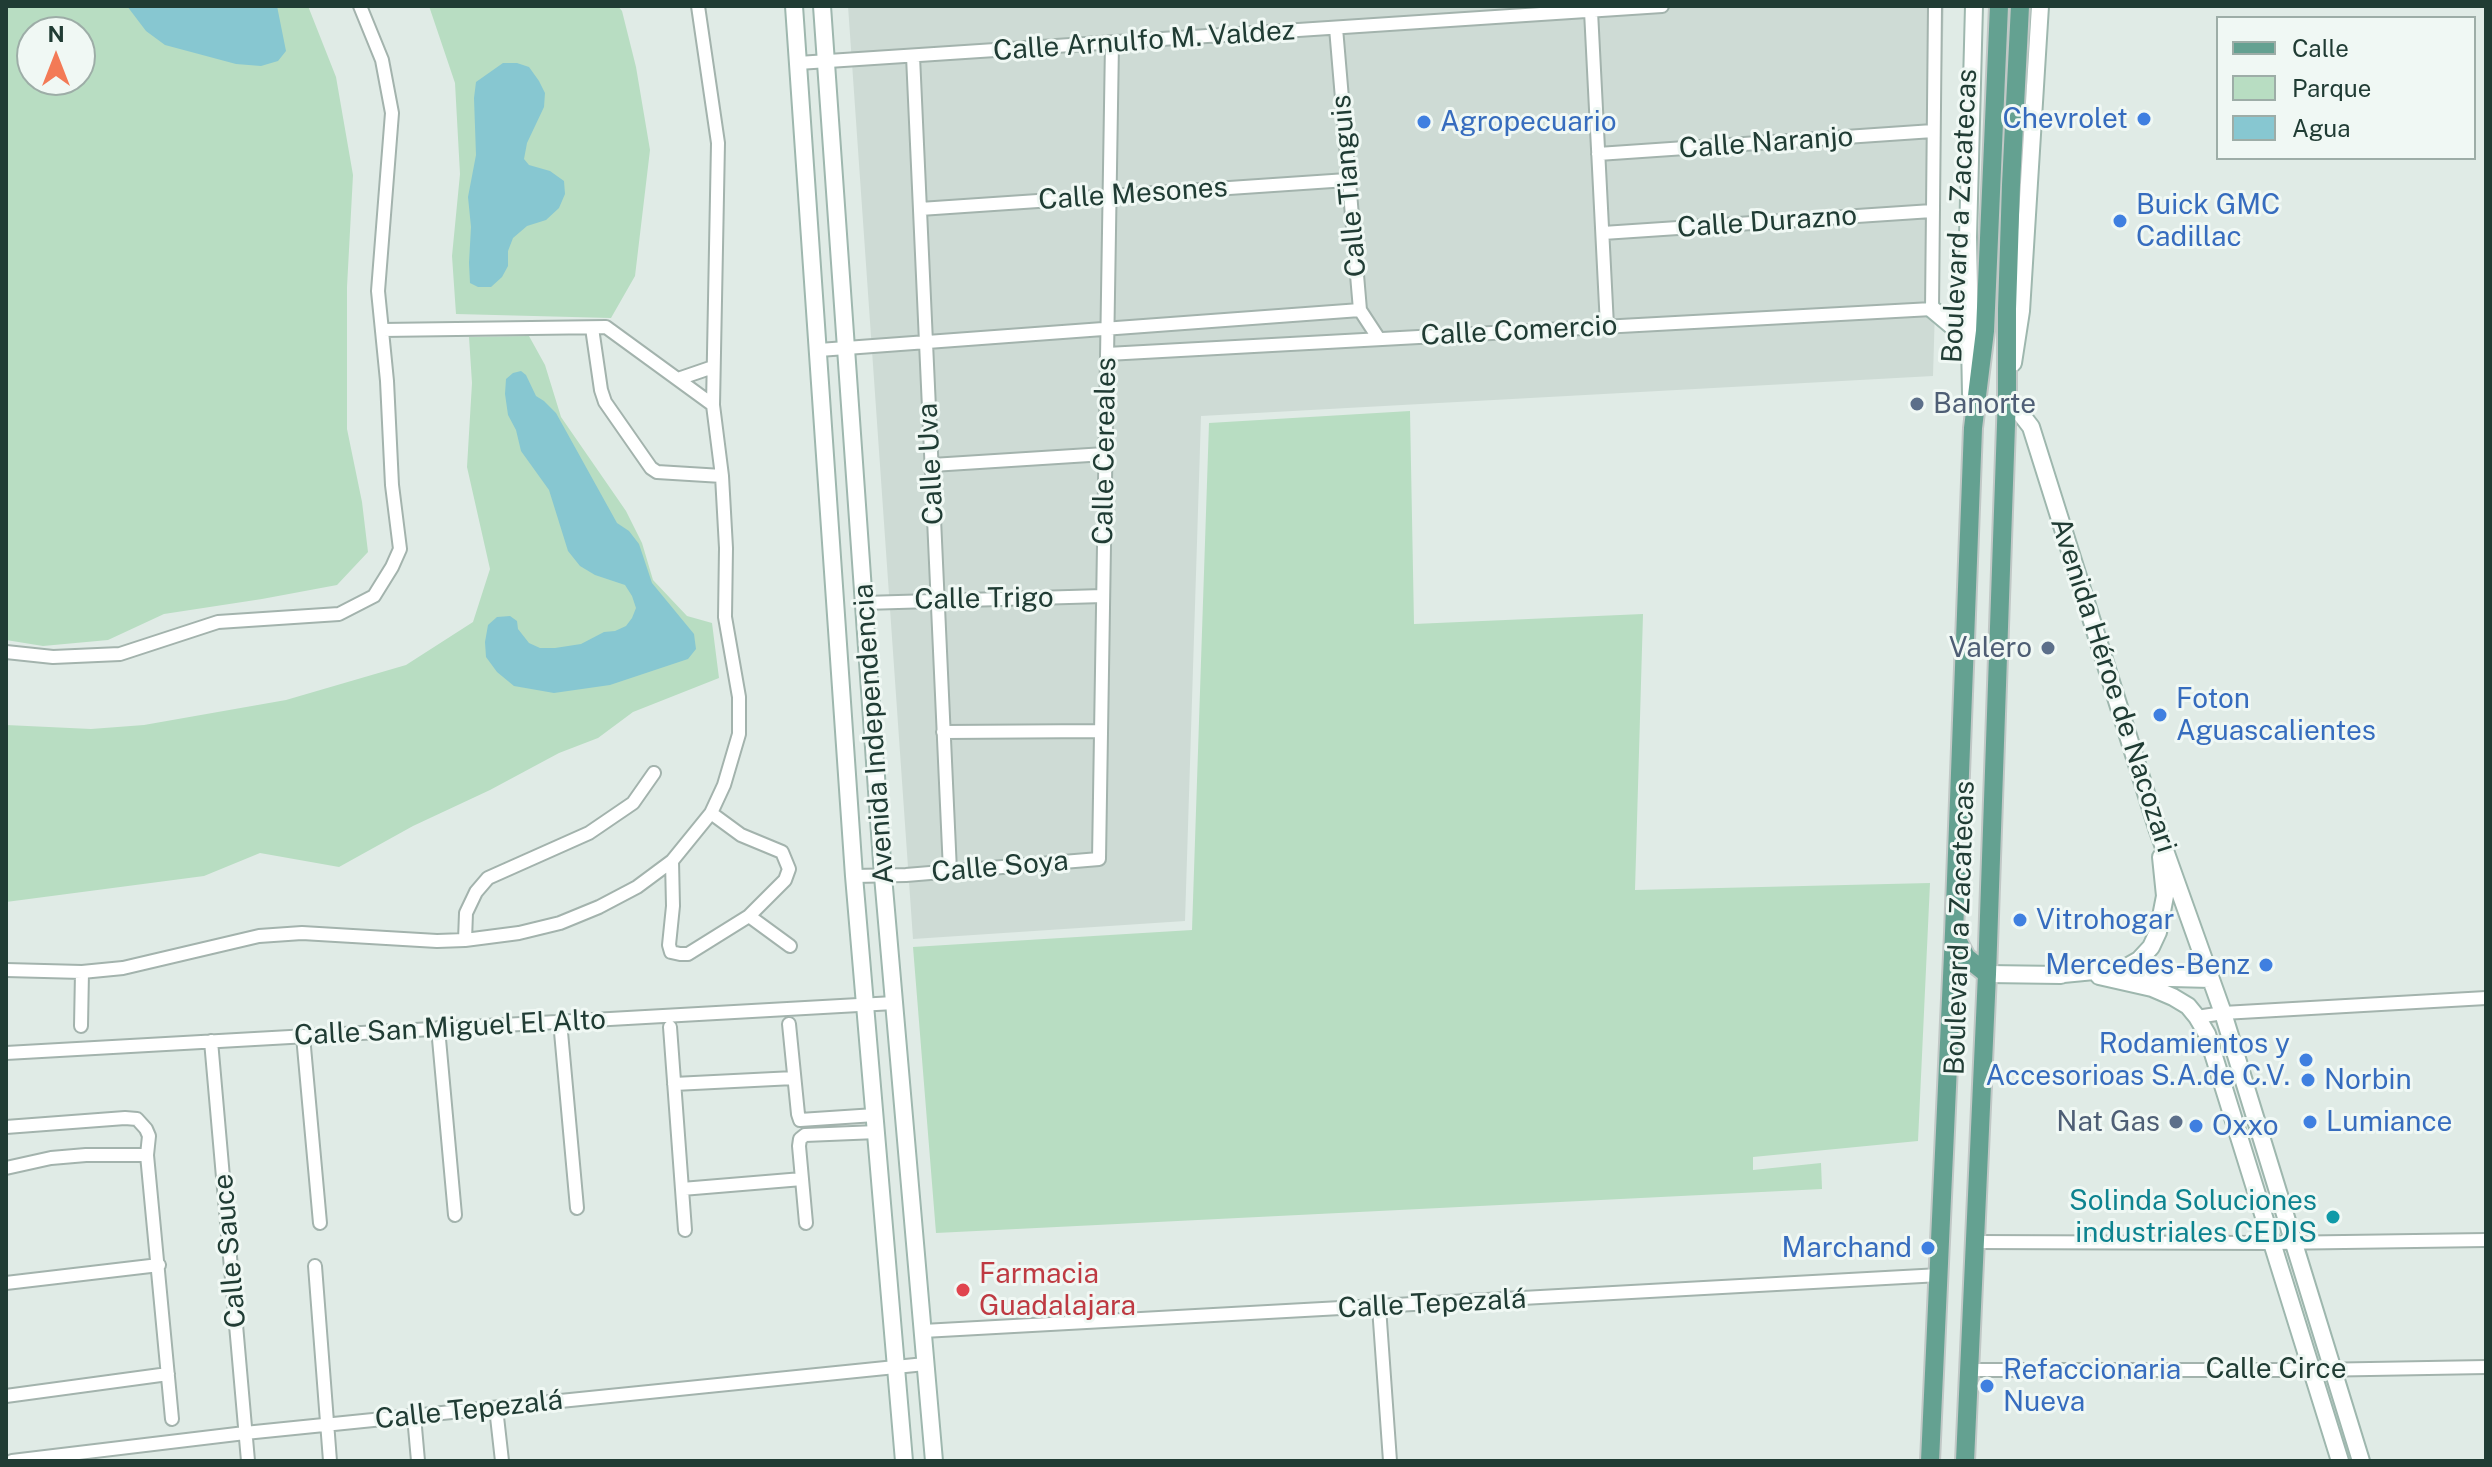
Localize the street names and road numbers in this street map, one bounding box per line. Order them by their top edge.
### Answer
street label: Calle Arnulfo M. Valdez [992,14,1296,68]
street label: Boulevard a Zacatecas [1936,68,1984,364]
street label: Calle Tianguis [1324,93,1374,279]
street label: Calle Naranjo [1678,120,1854,166]
street label: Calle Mesones [1037,171,1229,217]
street label: Calle Durazno [1676,199,1858,245]
street label: Calle Comercio [1420,309,1618,353]
street label: Calle Cereales [1087,357,1123,545]
street label: Calle Uva [911,402,951,526]
street label: Avenida Héroe de Nacozari [2043,513,2183,857]
street label: Calle Trigo [914,581,1054,617]
street label: Avenida Independencia [847,582,901,886]
street label: Boulevard a Zacatecas [1938,780,1982,1076]
street label: Calle Soya [930,844,1070,890]
street label: Calle San Miguel El Alto [293,1003,607,1053]
street label: Calle Sauce [207,1173,253,1329]
street label: Calle Tepezalá [1337,1282,1527,1326]
street label: Calle Circe [2205,1352,2347,1386]
street label: Calle Tepezalá [373,1383,565,1437]

